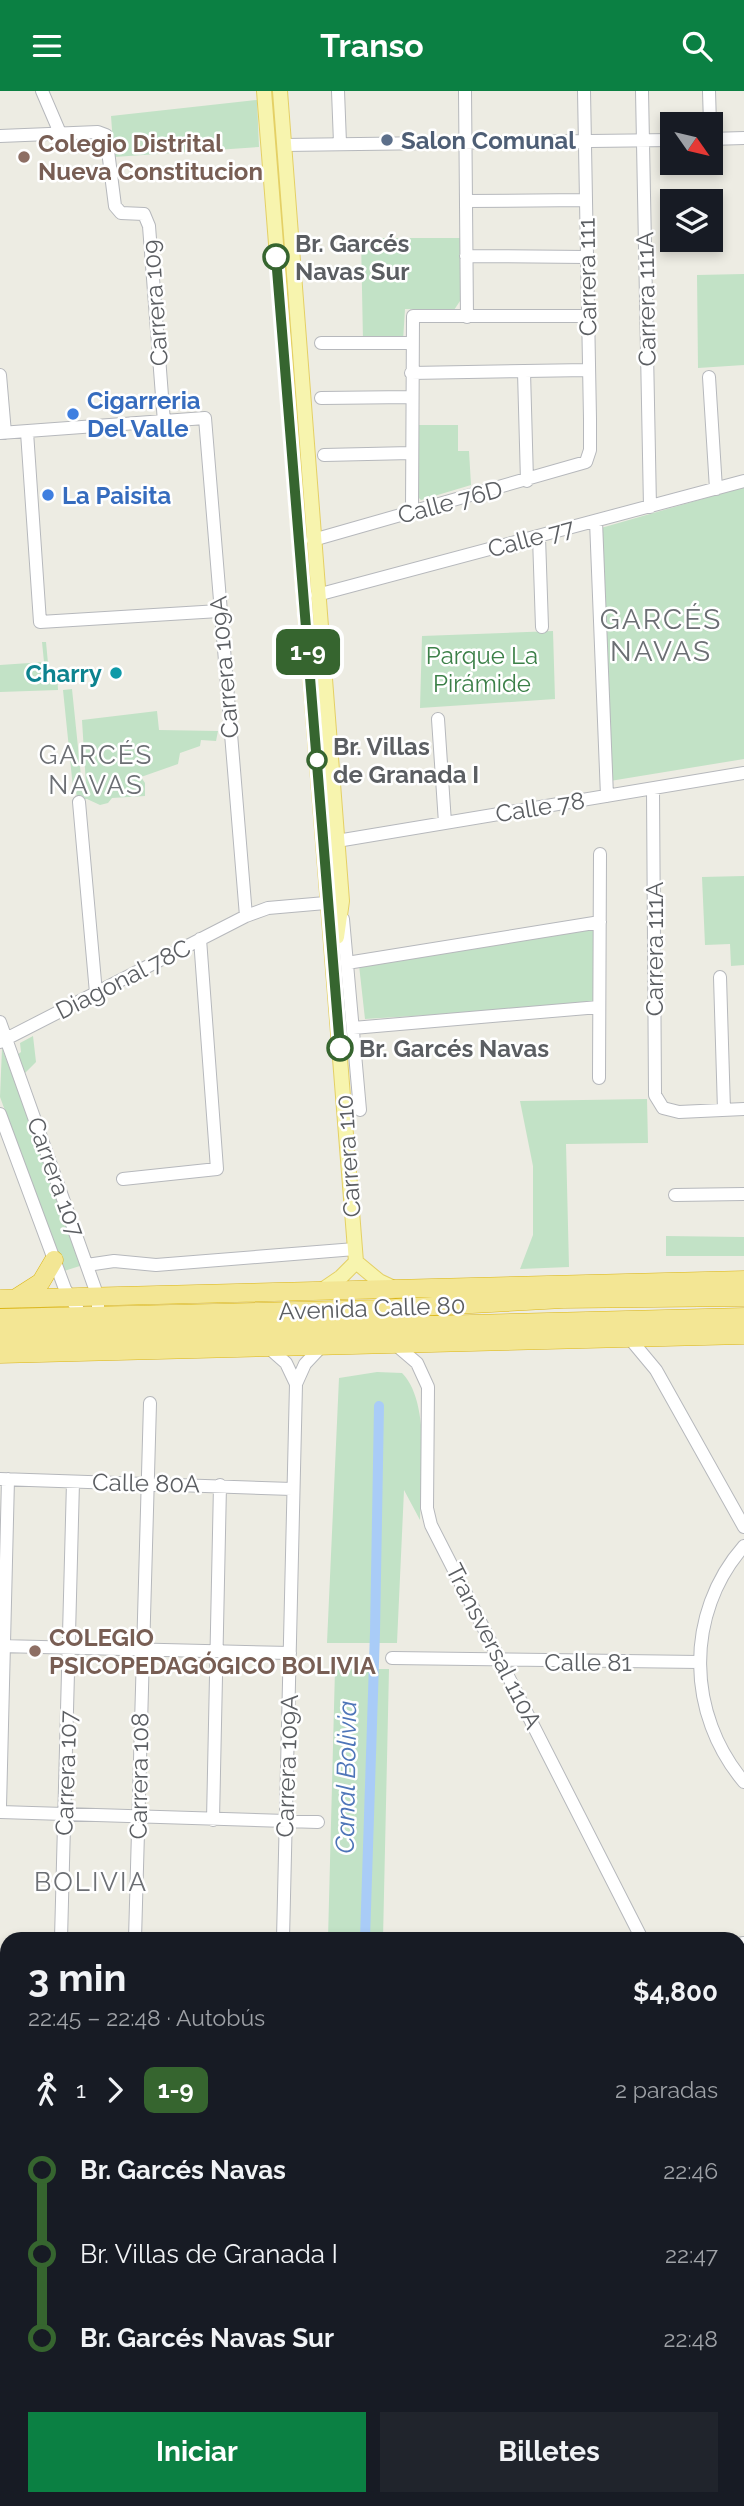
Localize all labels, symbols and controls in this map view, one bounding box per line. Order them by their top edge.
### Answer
icon: menu [28,27,66,65]
text: Transo [320,27,424,64]
icon: search [678,27,716,65]
north arrow [660,112,723,175]
map controls [660,112,723,252]
place label: Salon Comunal [401,126,576,155]
place label: Colegio Distrital Nueva Constitucion [38,129,263,186]
marker: Salon Comunal [379,132,395,148]
marker: Colegio Distrital Nueva Constitucion [16,149,32,165]
button: layers [660,189,723,252]
street label: Carrera 111 [571,218,603,336]
place label: Br. Garcés Navas Sur [295,229,410,286]
street label: Carrera 111A [630,231,662,367]
street label: Carrera 109 [136,239,174,367]
marker: Br. Garcés Navas Sur [263,244,289,270]
place label: Cigarreria Del Valle [87,386,201,443]
marker: Cigarreria Del Valle [65,406,81,422]
street label: Calle 76D [394,474,506,530]
place label: La Paisita [62,481,171,510]
marker: La Paisita [40,487,56,503]
street label: Calle 77 [485,513,578,563]
street label: Carrera 109A [203,595,245,739]
district label: GARCÉS NAVAS [600,603,722,668]
line badge: 1-9 [268,629,348,675]
text: 1-9 [290,637,326,666]
park label: Parque La Pirámide [426,641,538,698]
place label: Charry [25,659,102,688]
marker: Charry [108,665,124,681]
place label: Br. Villas de Granada I [333,732,479,789]
district label: GARCÉS NAVAS [39,740,153,800]
marker: Br. Villas de Granada I [307,750,327,770]
street label: Calle 78 [493,786,587,828]
street label: Carrera 111A [640,882,669,1016]
street label: Diagonal 78C [51,933,195,1025]
place label: Br. Garcés Navas [359,1034,549,1063]
marker: Br. Garcés Navas [327,1035,353,1061]
street label: Carrera 110 [329,1094,367,1218]
street label: Carrera 107 [21,1113,91,1241]
street label: Avenida Calle 80 [278,1290,466,1326]
street label: Calle 80A [92,1468,200,1498]
street label: Transversal 110A [440,1558,548,1734]
place label: COLEGIO PSICOPEDAGÓGICO BOLIVIA [49,1623,377,1680]
marker: COLEGIO PSICOPEDAGÓGICO BOLIVIA [27,1643,43,1659]
street label: Calle 81 [544,1648,632,1677]
street label: Carrera 109A [270,1694,304,1838]
water label: Canal Bolivia [330,1700,362,1854]
street label: Carrera 107 [49,1710,83,1836]
street label: Carrera 108 [123,1712,155,1840]
district label: BOLIVIA [34,1867,148,1897]
text: 3 min [28,1955,126,2000]
text: $4,800 [633,1977,718,2007]
text: 22:45 – 22:48 · Autobús [28,2004,265,2031]
icon: walk [28,2071,66,2109]
icon: forward [96,2071,134,2109]
text: 1-9 [158,2075,194,2104]
text: 1 [76,2076,86,2103]
text: 2 paradas [615,2076,718,2103]
text: Br. Garcés Navas [80,2155,286,2185]
text: 22:46 [663,2157,718,2184]
text: Br. Villas de Granada I [80,2239,338,2269]
text: 22:47 [665,2241,718,2268]
text: Br. Garcés Navas Sur [80,2323,334,2353]
text: 22:48 [664,2325,718,2352]
button: Iniciar [28,2412,366,2492]
button: Billetes [380,2412,718,2492]

